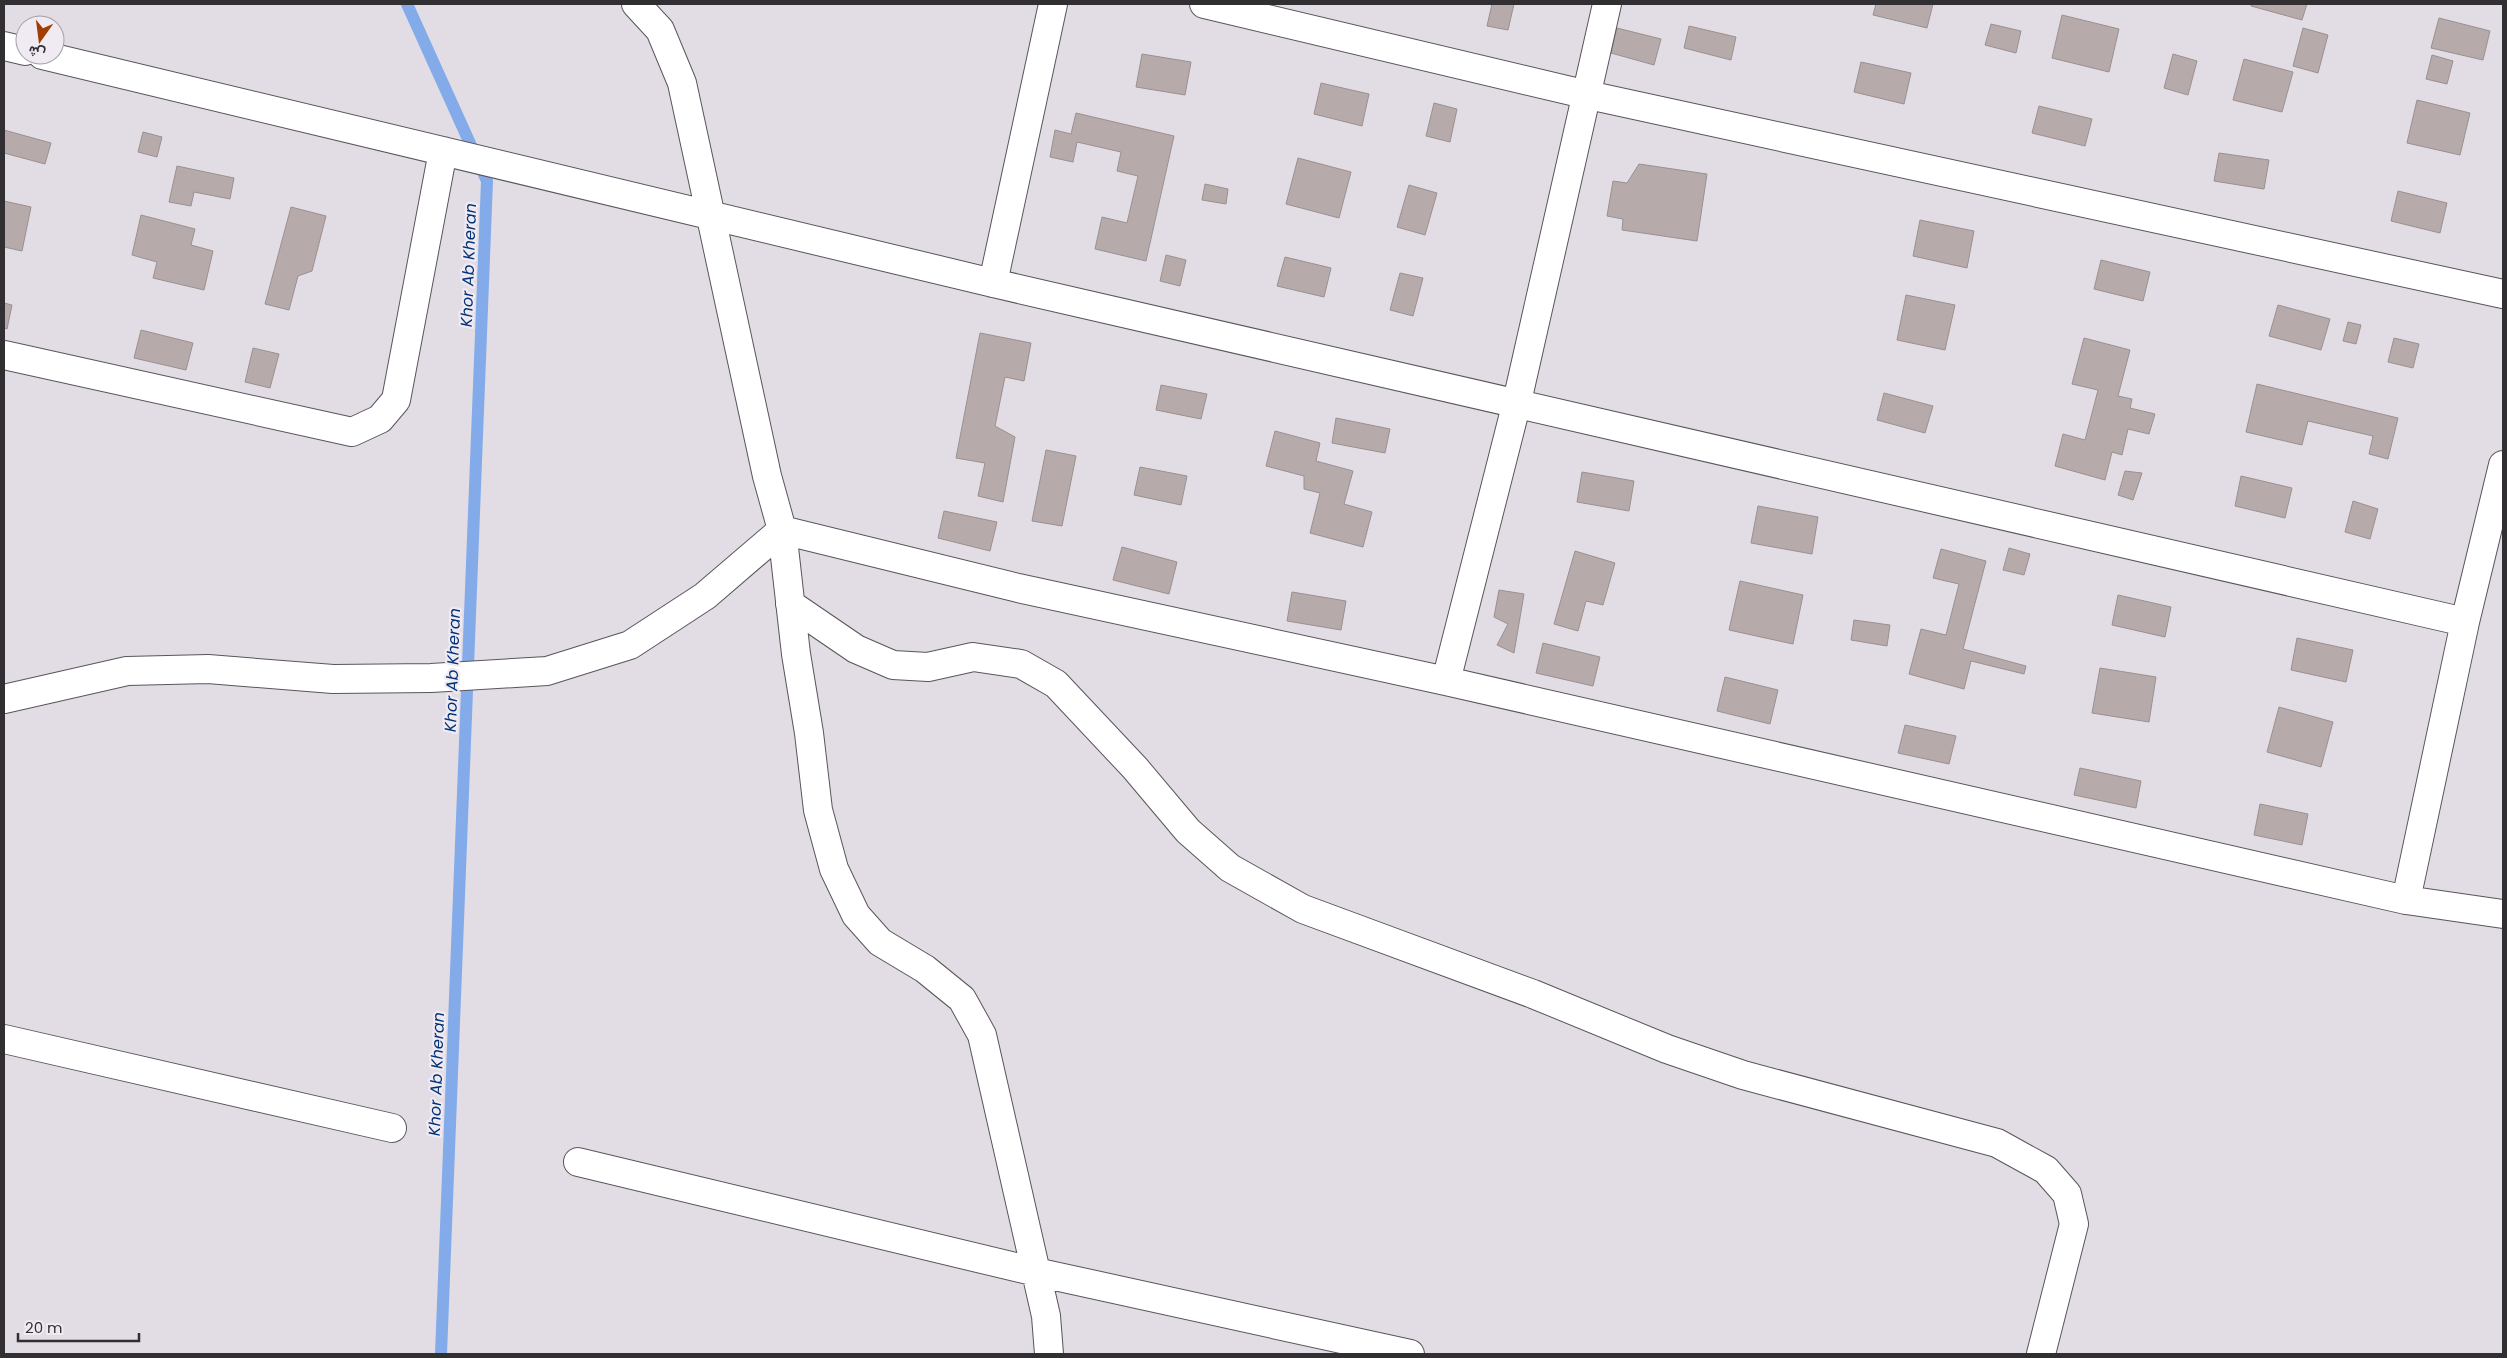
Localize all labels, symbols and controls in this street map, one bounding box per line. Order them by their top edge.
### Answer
north arrow [15,15,65,65]
text: ش [26,41,47,64]
water label: Khor Ab Kheran [455,203,482,327]
water label: Khor Ab Kheran [439,608,466,732]
water label: Khor Ab Kheran [423,1012,450,1136]
scale bar [18,1310,139,1342]
text: 20 m [25,1317,63,1338]

